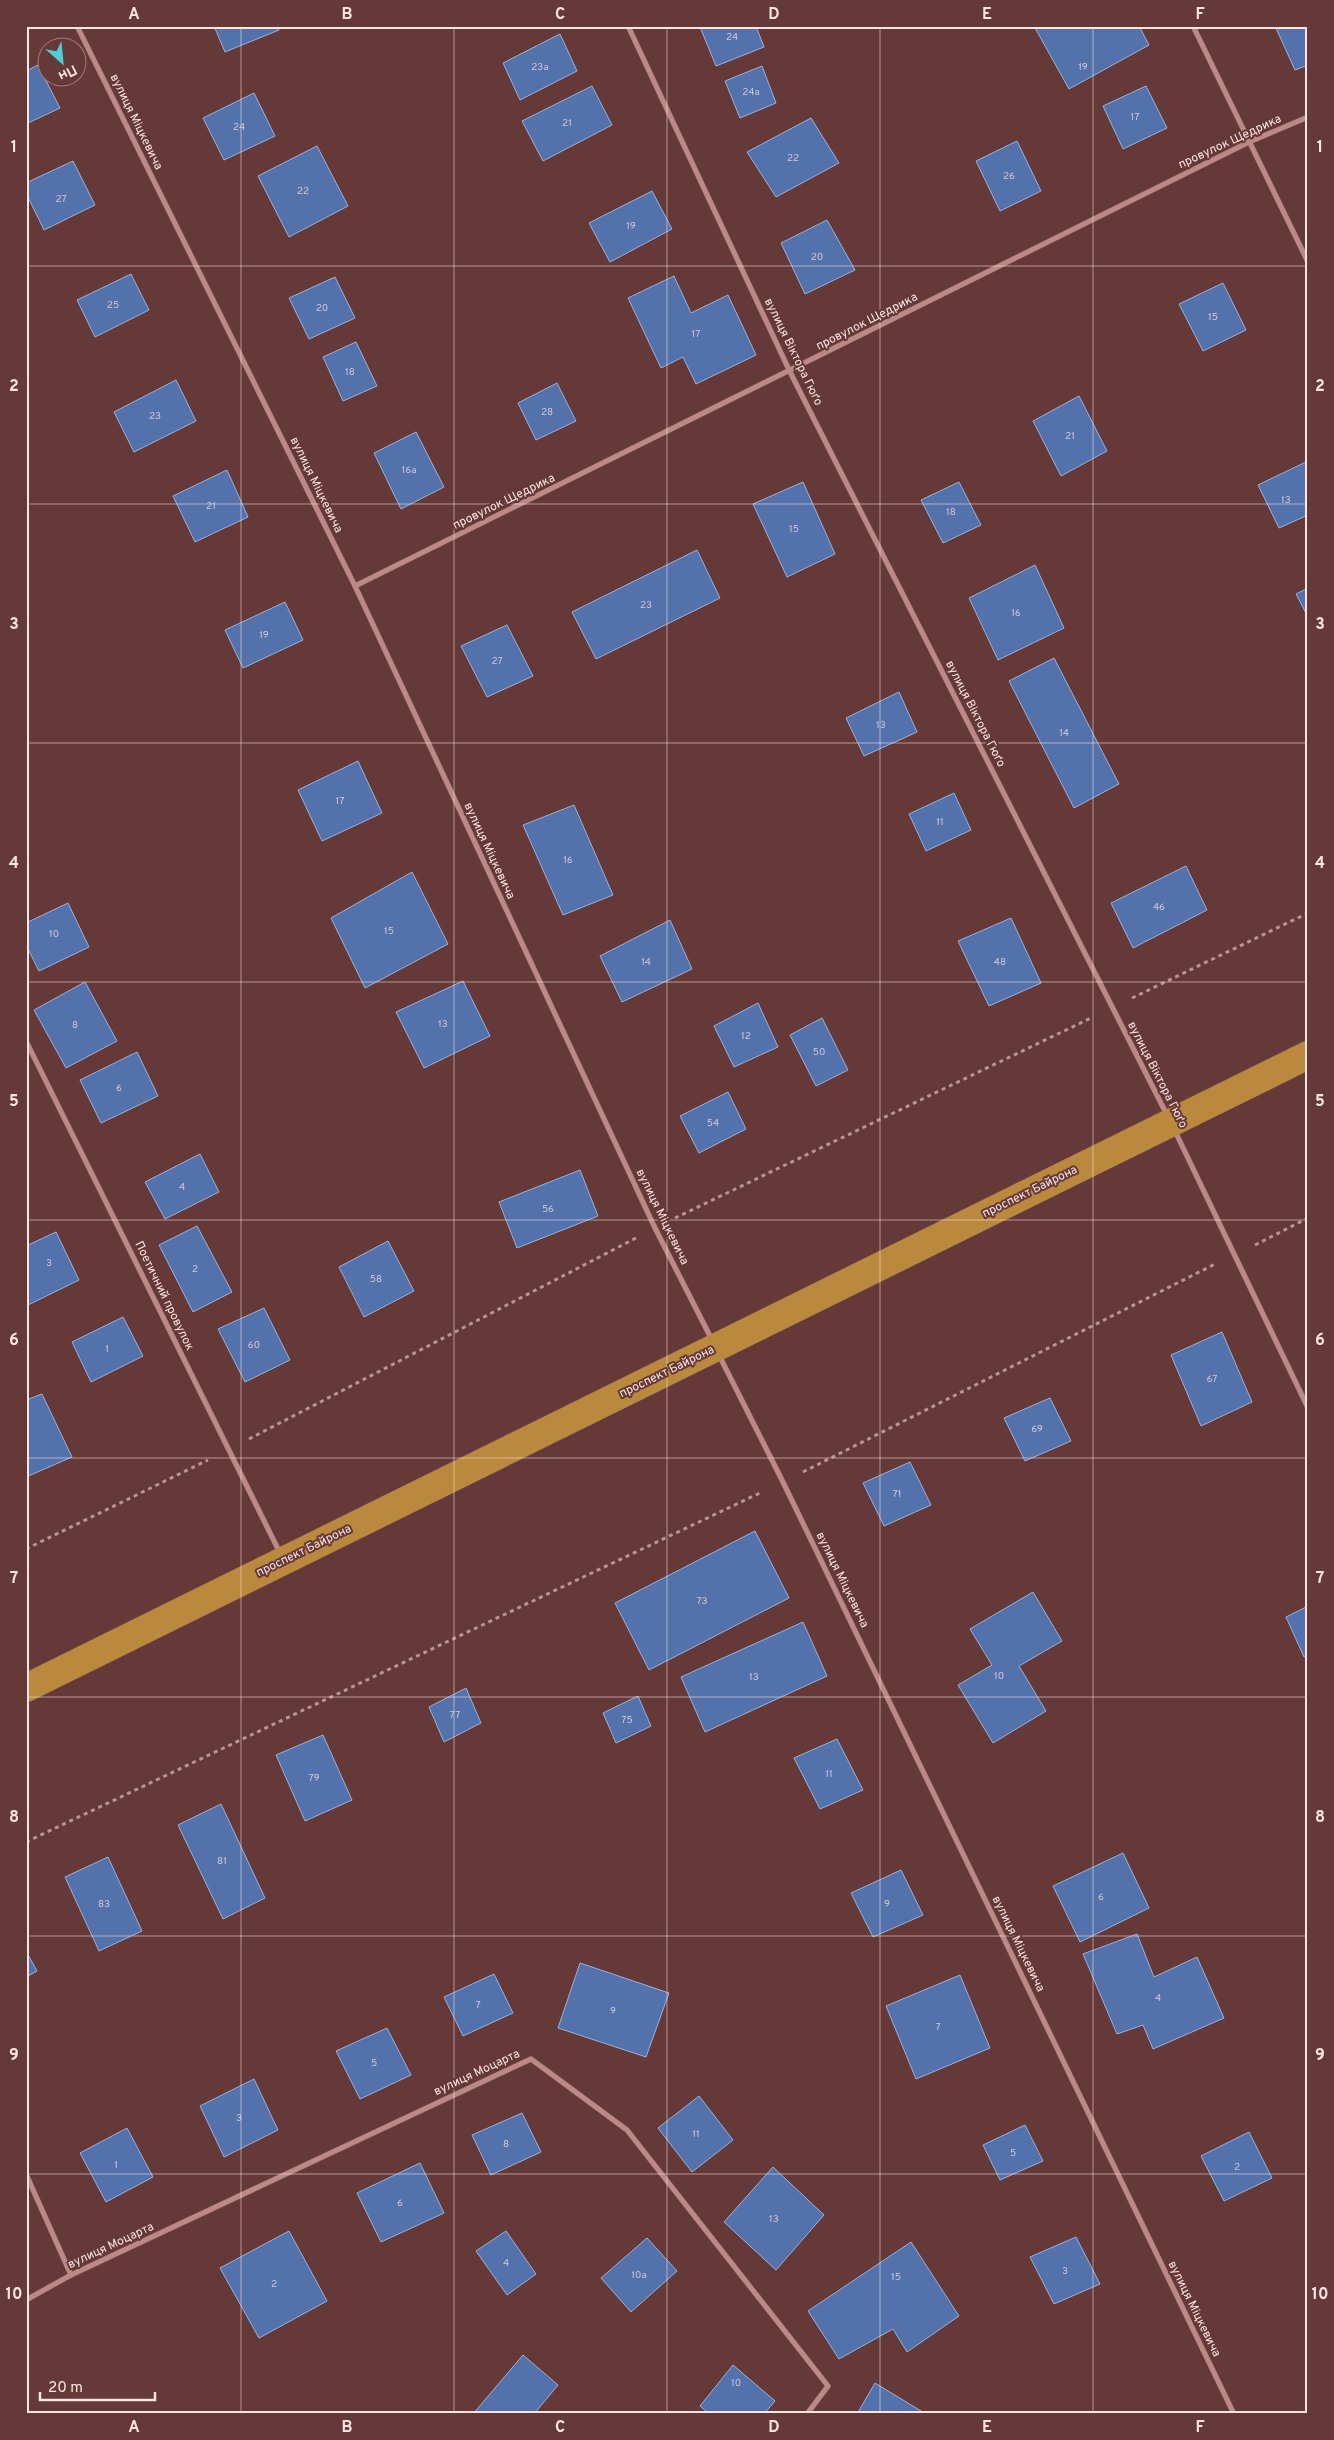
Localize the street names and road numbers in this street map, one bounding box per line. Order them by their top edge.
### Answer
street label: вулиця Міцкевича [106,71,166,173]
street label: провулок Щедрика [1176,111,1284,173]
street label: провулок Щедрика [813,289,921,355]
street label: вулиця Віктора Гюґо [760,296,826,409]
street label: вулиця Міцкевича [286,434,346,536]
street label: провулок Щедрика [450,470,558,534]
street label: вулиця Віктора Гюґо [941,658,1009,770]
street label: вулиця Міцкевича [460,800,518,902]
street label: вулиця Віктора Гюґо [1123,1019,1191,1131]
street label: проспект Байрона [980,1162,1080,1222]
street label: вулиця Міцкевича [632,1166,692,1268]
street label: Поетичний провулок [131,1239,198,1353]
street label: проспект Байрона [617,1342,717,1402]
street label: проспект Байрона [254,1521,354,1581]
street label: вулиця Міцкевича [812,1529,872,1631]
street label: вулиця Міцкевича [988,1893,1048,1995]
street label: вулиця Моцарта [431,2046,523,2100]
street label: вулиця Моцарта [65,2219,157,2273]
street label: вулиця Міцкевича [1164,2258,1224,2360]

